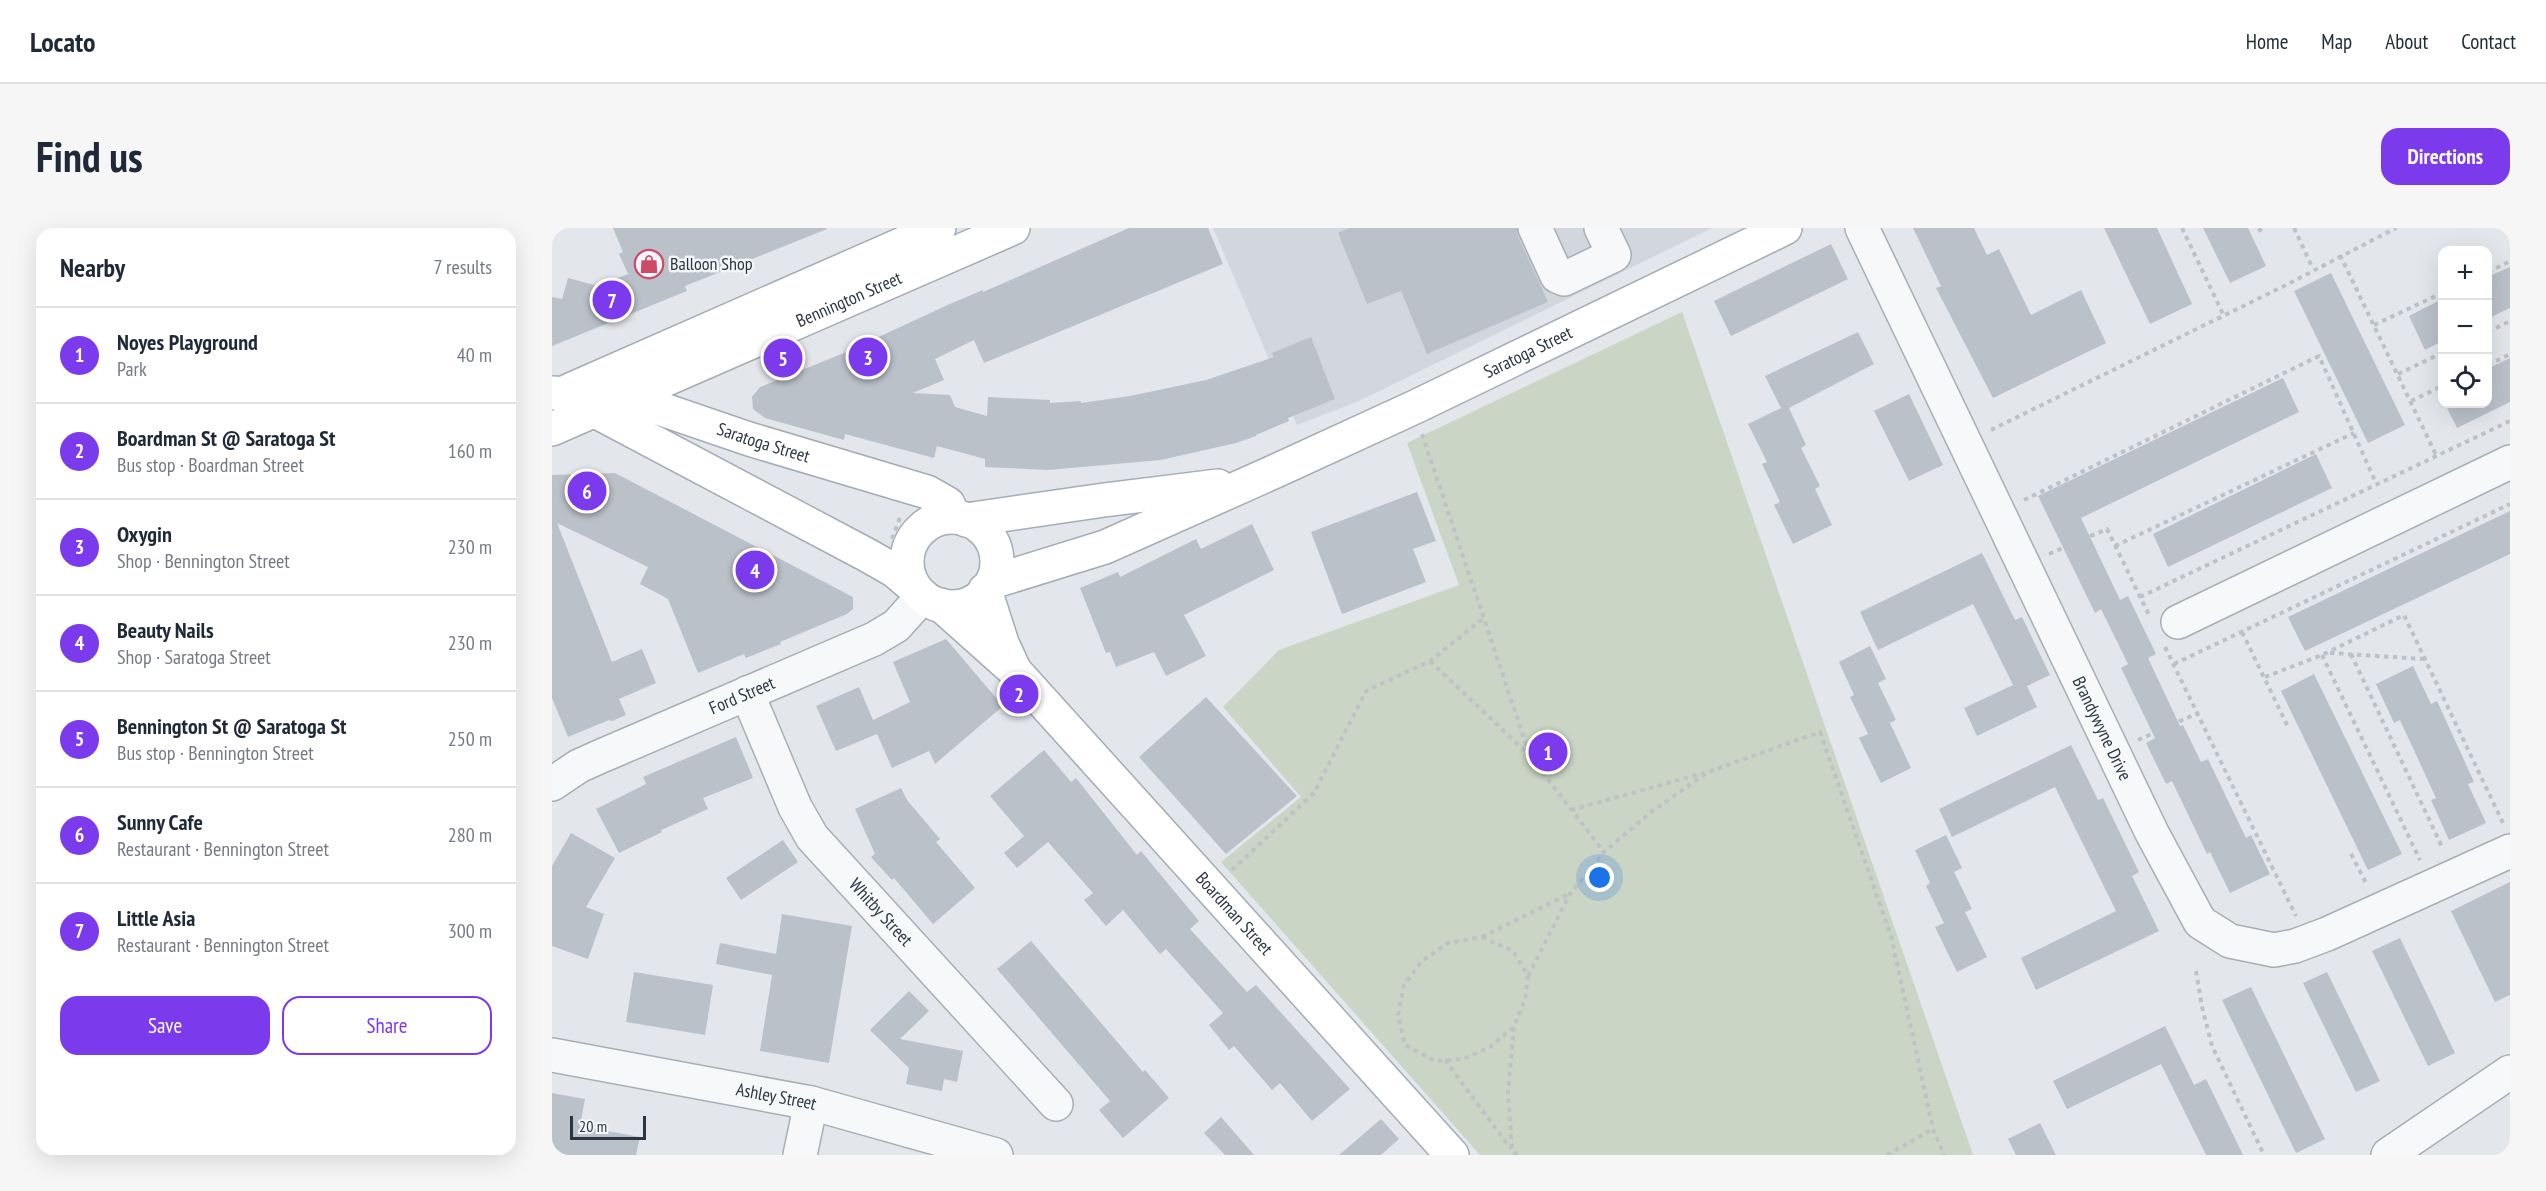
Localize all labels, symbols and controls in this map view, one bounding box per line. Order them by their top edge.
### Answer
text: Locato [30,23,96,60]
text: Home [2246,28,2288,55]
text: Map [2321,28,2352,55]
text: About [2385,28,2428,55]
text: Contact [2461,28,2516,55]
button: Directions [2381,128,2510,185]
text: Find us [36,129,143,184]
map controls [2438,246,2492,408]
button: + [2438,246,2492,300]
shop icon: Balloon Shop [633,248,665,280]
text: Nearby [60,251,125,284]
place label: Balloon Shop [670,252,753,275]
text: 7 results [434,254,492,280]
street label: Bennington Street [792,266,905,332]
pin: 7 [592,278,632,322]
button: − [2438,300,2492,354]
street label: Saratoga Street [1480,321,1576,383]
text: Noyes Playground [117,328,258,356]
pin: 3 [848,334,888,380]
pin: 5 [764,336,802,380]
text: 1 [75,342,84,368]
text: 40 m [457,342,492,368]
button: locate [2438,354,2492,408]
text: Park [117,356,147,382]
street label: Saratoga Street [714,417,813,467]
text: Boardman St @ Saratoga St [117,424,335,452]
text: 2 [75,438,84,464]
text: 160 m [448,438,492,464]
text: Bus stop · Boardman Street [117,452,304,478]
pin: 6 [567,468,606,514]
text: Oxygin [117,520,172,548]
text: 3 [75,534,84,560]
text: 230 m [448,534,492,560]
text: Shop · Bennington Street [117,548,290,574]
pin: 4 [736,548,774,592]
text: Beauty Nails [117,616,214,644]
text: 4 [75,630,84,656]
text: 230 m [448,630,492,656]
text: Shop · Saratoga Street [117,644,271,670]
street label: Ford Street [706,671,778,719]
pin: 2 [1000,672,1038,716]
street label: Brandywyne Drive [2068,672,2137,784]
text: Bennington St @ Saratoga St [117,712,346,740]
text: 5 [75,726,84,752]
text: 250 m [448,726,492,752]
pin: 1 [1528,730,1568,774]
text: Bus stop · Bennington Street [117,740,314,766]
text: Sunny Cafe [117,808,203,836]
text: 6 [75,822,84,848]
text: 280 m [448,822,492,848]
text: Restaurant · Bennington Street [117,836,329,862]
your location [1585,863,1614,892]
street label: Boardman Street [1191,867,1278,960]
street label: Whitby Street [844,873,918,951]
text: Little Asia [117,904,195,932]
text: 7 [75,918,84,944]
text: 300 m [448,918,492,944]
text: Restaurant · Bennington Street [117,932,329,958]
button: Save [60,996,270,1055]
button: Share [282,996,492,1055]
street label: Ashley Street [734,1077,819,1115]
scale bar [570,1113,646,1140]
text: 20 m [579,1116,607,1136]

